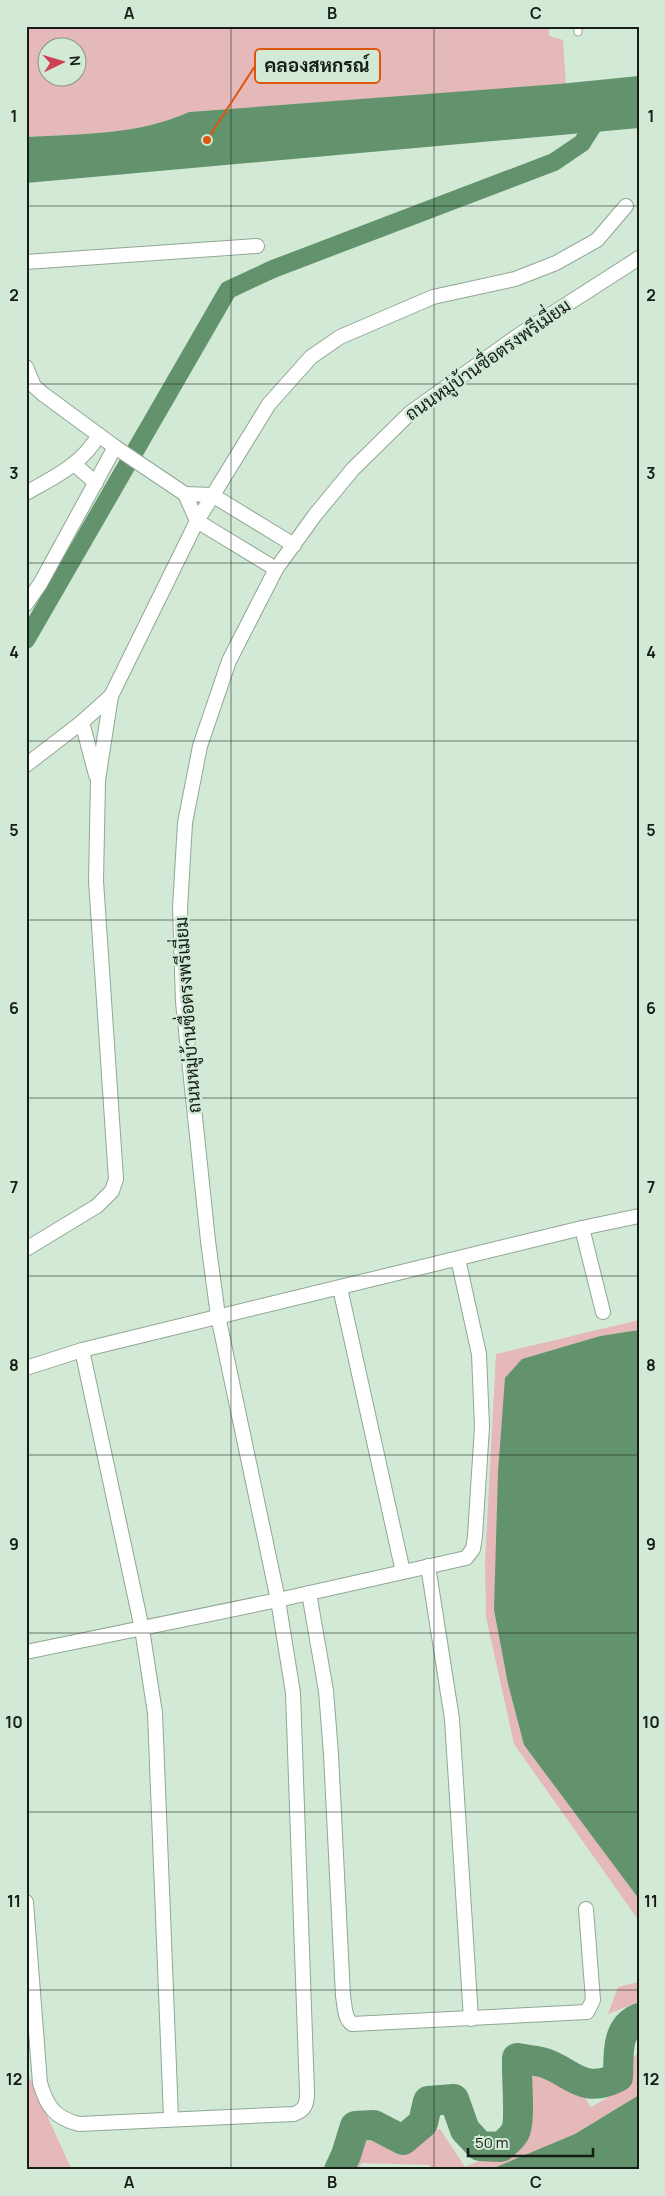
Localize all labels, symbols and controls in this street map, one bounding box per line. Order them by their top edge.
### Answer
text: A [124,2,135,24]
text: B [327,2,337,24]
text: C [530,2,542,24]
north arrow [38,38,88,88]
callout: คลองสหกรณ์ [255,49,380,83]
text: คลองสหกรณ์ [264,52,370,78]
text: N [66,55,85,67]
text: 1 [10,105,18,127]
text: 1 [647,105,655,127]
text: 2 [9,284,19,306]
text: 2 [646,284,656,306]
street label: ถนนหมู่บ้านซื่อตรงพรีเมี่ยม [398,290,576,427]
text: 3 [9,462,19,484]
text: 3 [646,462,656,484]
text: 4 [9,641,19,663]
text: 4 [646,641,656,663]
text: 5 [9,819,19,841]
text: 5 [646,819,656,841]
street label: ถนนหมู่บ้านซื่อตรงพรีเมี่ยม [165,916,208,1114]
text: 6 [9,997,19,1019]
text: 6 [646,997,656,1019]
text: 7 [10,1176,18,1198]
text: 7 [647,1176,655,1198]
text: 8 [9,1354,19,1376]
text: 8 [646,1354,656,1376]
text: 9 [9,1533,19,1555]
text: 9 [646,1533,656,1555]
text: 10 [5,1711,23,1733]
text: 10 [642,1711,660,1733]
text: 11 [7,1890,21,1912]
text: 11 [644,1890,658,1912]
text: 12 [6,2068,22,2090]
text: 12 [643,2068,659,2090]
scale bar [468,2126,592,2158]
text: 50 m [475,2132,509,2153]
text: A [124,2171,135,2193]
text: B [327,2171,337,2193]
text: C [530,2171,542,2193]

